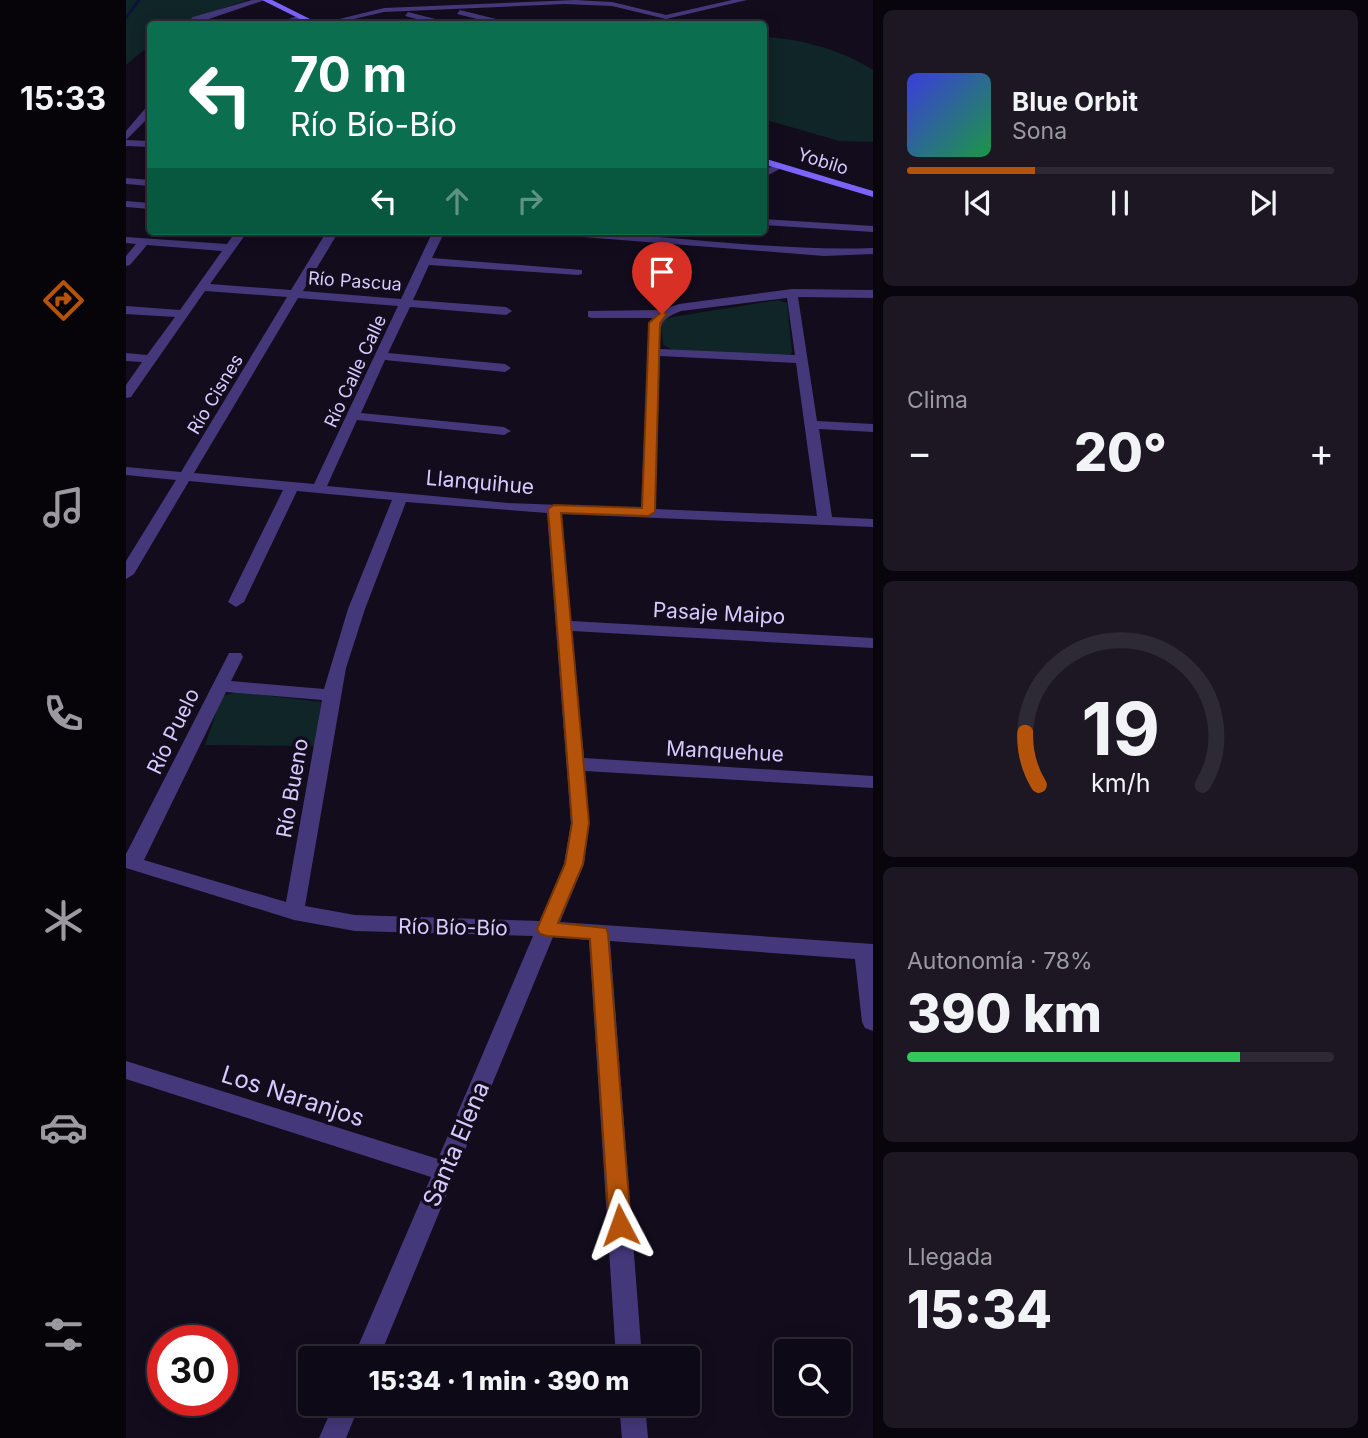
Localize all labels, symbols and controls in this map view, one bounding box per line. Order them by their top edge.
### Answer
text: 70 m [290,45,407,104]
icon: left [175,49,266,140]
text: 15:33 [20,79,106,118]
text: Blue Orbit [1012,86,1138,117]
text: Río Bío-Bío [290,105,457,144]
text: Sona [1012,117,1067,145]
street label: Yobilo [795,143,851,179]
icon: left [365,182,403,220]
icon: ahead [438,182,476,220]
icon: right [511,182,549,220]
icon: previous [959,184,997,222]
icon: pause [1101,184,1139,222]
icon: next [1244,184,1282,222]
pin [632,242,692,314]
icon: arrive [643,253,681,291]
street label: Río Pascua [307,267,403,295]
icon: directions [39,276,88,325]
street label: Río Calle Calle [320,311,390,431]
street label: Río Cisnes [183,350,247,438]
text: Clima [907,386,968,414]
text: 20° [1074,421,1167,484]
text: − [907,429,932,475]
text: + [1309,429,1334,475]
street label: Llanquihue [425,465,535,499]
icon: music [39,483,88,532]
street label: Pasaje Maipo [652,597,786,629]
street label: Río Puelo [141,684,205,778]
text: 19 [1081,684,1160,773]
icon: phone [39,689,88,738]
street label: Manquehue [666,735,784,767]
street label: Río Bueno [271,736,313,840]
text: km/h [1091,768,1150,798]
icon: climate [39,896,88,945]
street label: Río Bío-Bío [398,914,508,940]
text: Autonomía · 78% [907,947,1093,975]
text: 390 km [907,982,1102,1045]
street label: Los Naranjos [218,1059,368,1133]
street label: Santa Elena [417,1077,495,1211]
icon: car [39,1103,88,1152]
position arrow [583,1188,657,1262]
text: Llegada [907,1243,993,1271]
text: 15:34 [907,1278,1052,1341]
icon: filters [39,1310,88,1359]
speed limit sign: 30 [147,1325,238,1416]
map controls [774,1339,851,1416]
button: search [774,1339,851,1416]
text: 15:34 · 1 min · 390 m [369,1365,629,1396]

